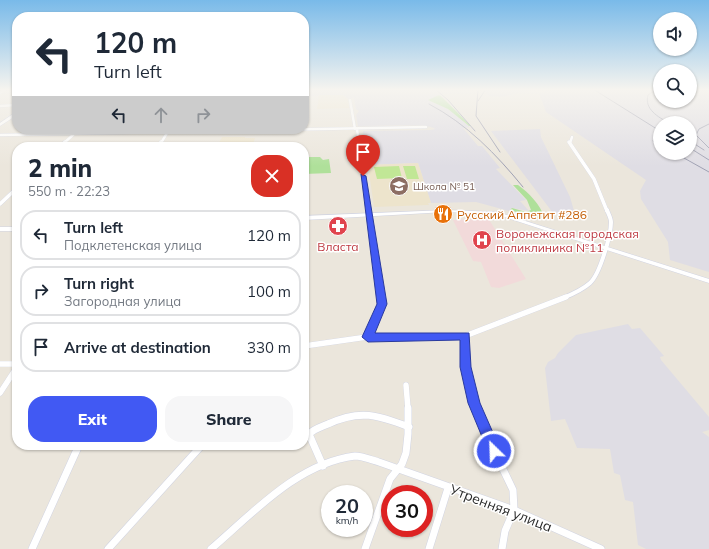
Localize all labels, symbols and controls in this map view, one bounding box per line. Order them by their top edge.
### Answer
map controls [653,12,697,160]
button: sound [653,12,697,56]
text: 120 m [94,25,177,60]
icon: left [28,28,80,80]
text: Turn left [94,60,162,83]
button: search [653,64,697,108]
icon: left [108,104,130,126]
icon: ahead [150,104,172,126]
icon: right [192,104,214,126]
button: layers [653,116,697,160]
pin [346,135,380,176]
icon: arrive [352,141,374,163]
text: 2 min [28,153,92,183]
button: close [251,155,293,197]
school or university icon: Школа № 51 [388,175,410,197]
place label: Школа № 51 [413,180,475,193]
text: 550 m · 22:23 [28,183,110,199]
restaurant icon: Русский Аппетит #286 [432,203,454,225]
place label: Русский Аппетит #286 [457,207,587,222]
pharmacy icon: Власта [327,215,349,237]
text: Turn left [64,218,123,237]
icon: left [30,224,52,246]
text: 120 m [247,226,291,245]
place label: Воронежская городская поликлиника №11 [496,226,639,255]
hospital icon: Воронежская городская поликлиника №11 [471,229,493,251]
text: Подклетенская улица [64,237,202,253]
place label: Власта [317,239,359,254]
text: Turn right [64,274,134,293]
icon: right [30,280,52,302]
text: 100 m [247,282,291,301]
text: Загородная улица [64,293,181,309]
icon: arrive [30,336,52,358]
text: Arrive at destination [64,338,211,357]
text: 330 m [247,338,291,357]
button: Exit [28,396,157,442]
button: Share [165,396,293,442]
position arrow [473,430,515,472]
street label: Утренняя улица [446,480,555,536]
speed limit sign: 30 [381,485,433,537]
text: 20 [335,493,359,518]
text: km/h [336,514,358,527]

